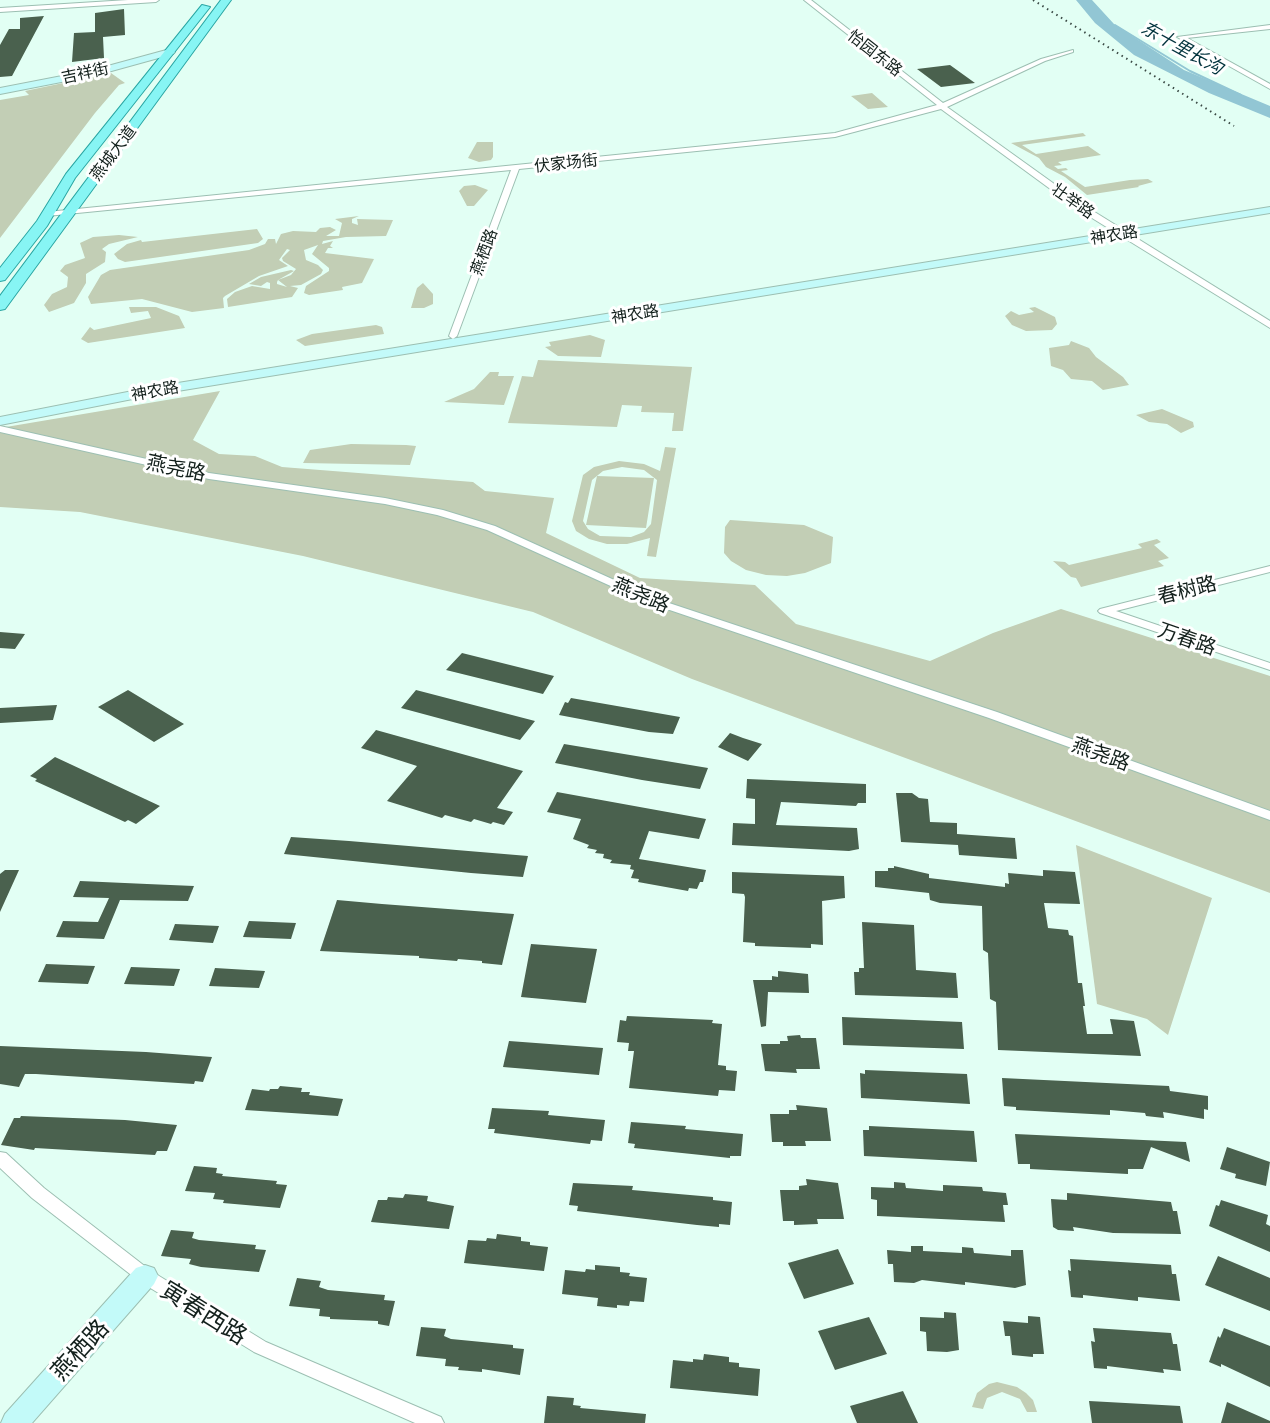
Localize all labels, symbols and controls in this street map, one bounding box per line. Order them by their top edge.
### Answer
water label: 东十里长沟 [1137,17,1227,79]
street label: 怡园东路 [844,26,906,80]
street label: 吉祥街 [60,59,110,87]
street label: 燕城大道 [86,122,140,184]
street label: 伏家场街 [533,150,599,176]
street label: 壮举路 [1048,179,1098,223]
street label: 神农路 [1089,222,1139,248]
street label: 燕栖路 [467,226,501,278]
street label: 神农路 [610,301,660,327]
street label: 神农路 [130,377,180,405]
street label: 燕尧路 [144,450,208,486]
street label: 春树路 [1155,571,1219,609]
street label: 燕尧路 [609,572,673,618]
street label: 万春路 [1155,618,1219,660]
street label: 燕尧路 [1069,732,1133,776]
street label: 寅春西路 [156,1275,252,1351]
street label: 燕栖路 [45,1314,115,1386]

